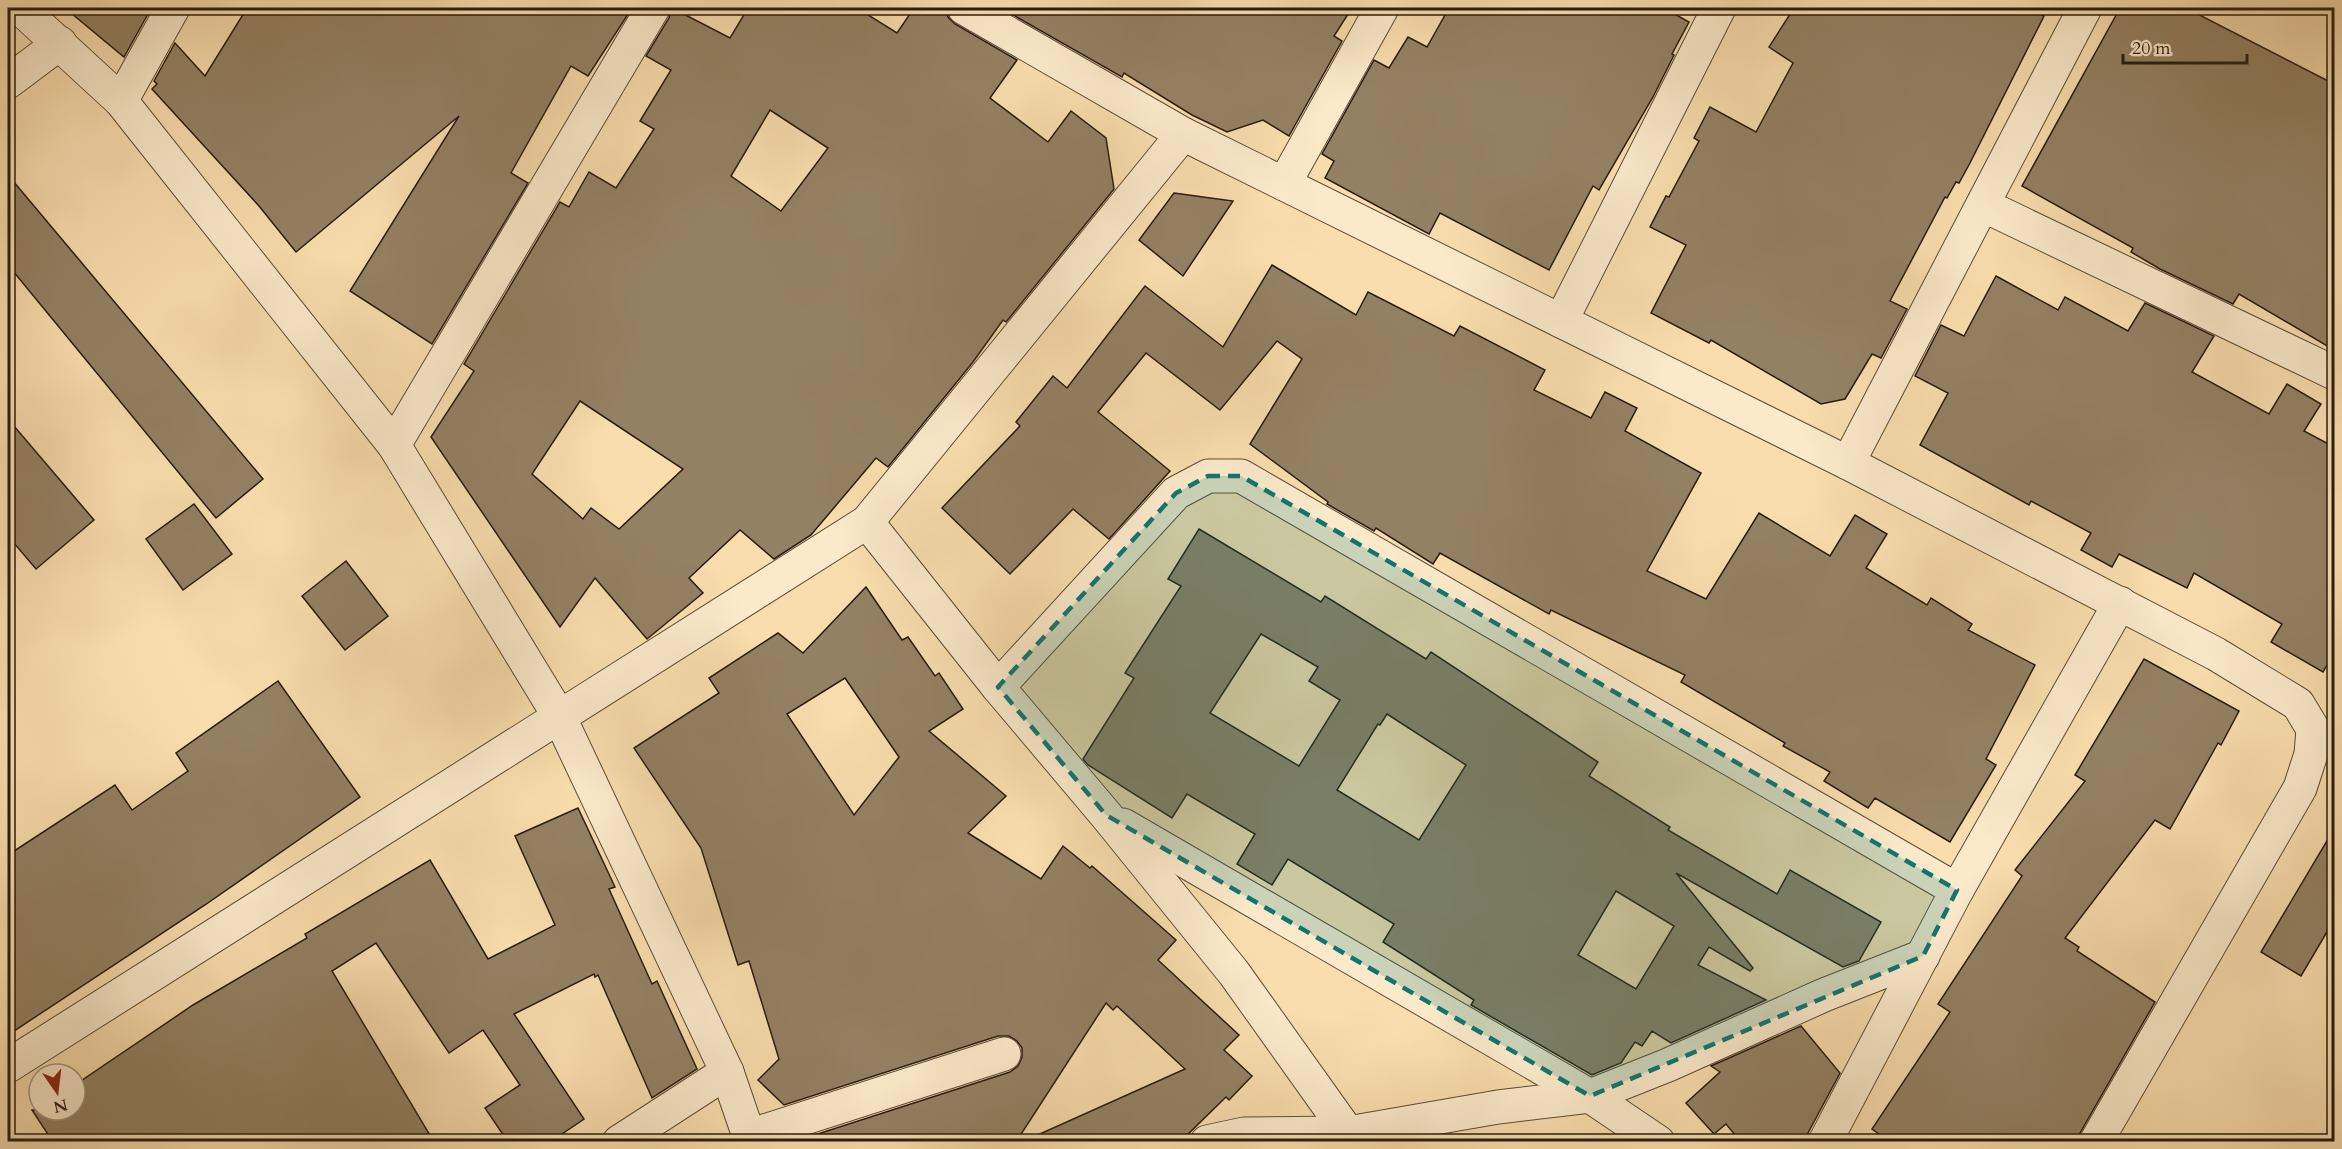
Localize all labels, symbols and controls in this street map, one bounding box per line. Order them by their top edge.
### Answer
scale bar [2123,27,2248,65]
text: 20 m [2132,36,2171,61]
north arrow [27,1062,87,1122]
text: N [51,1093,70,1118]

